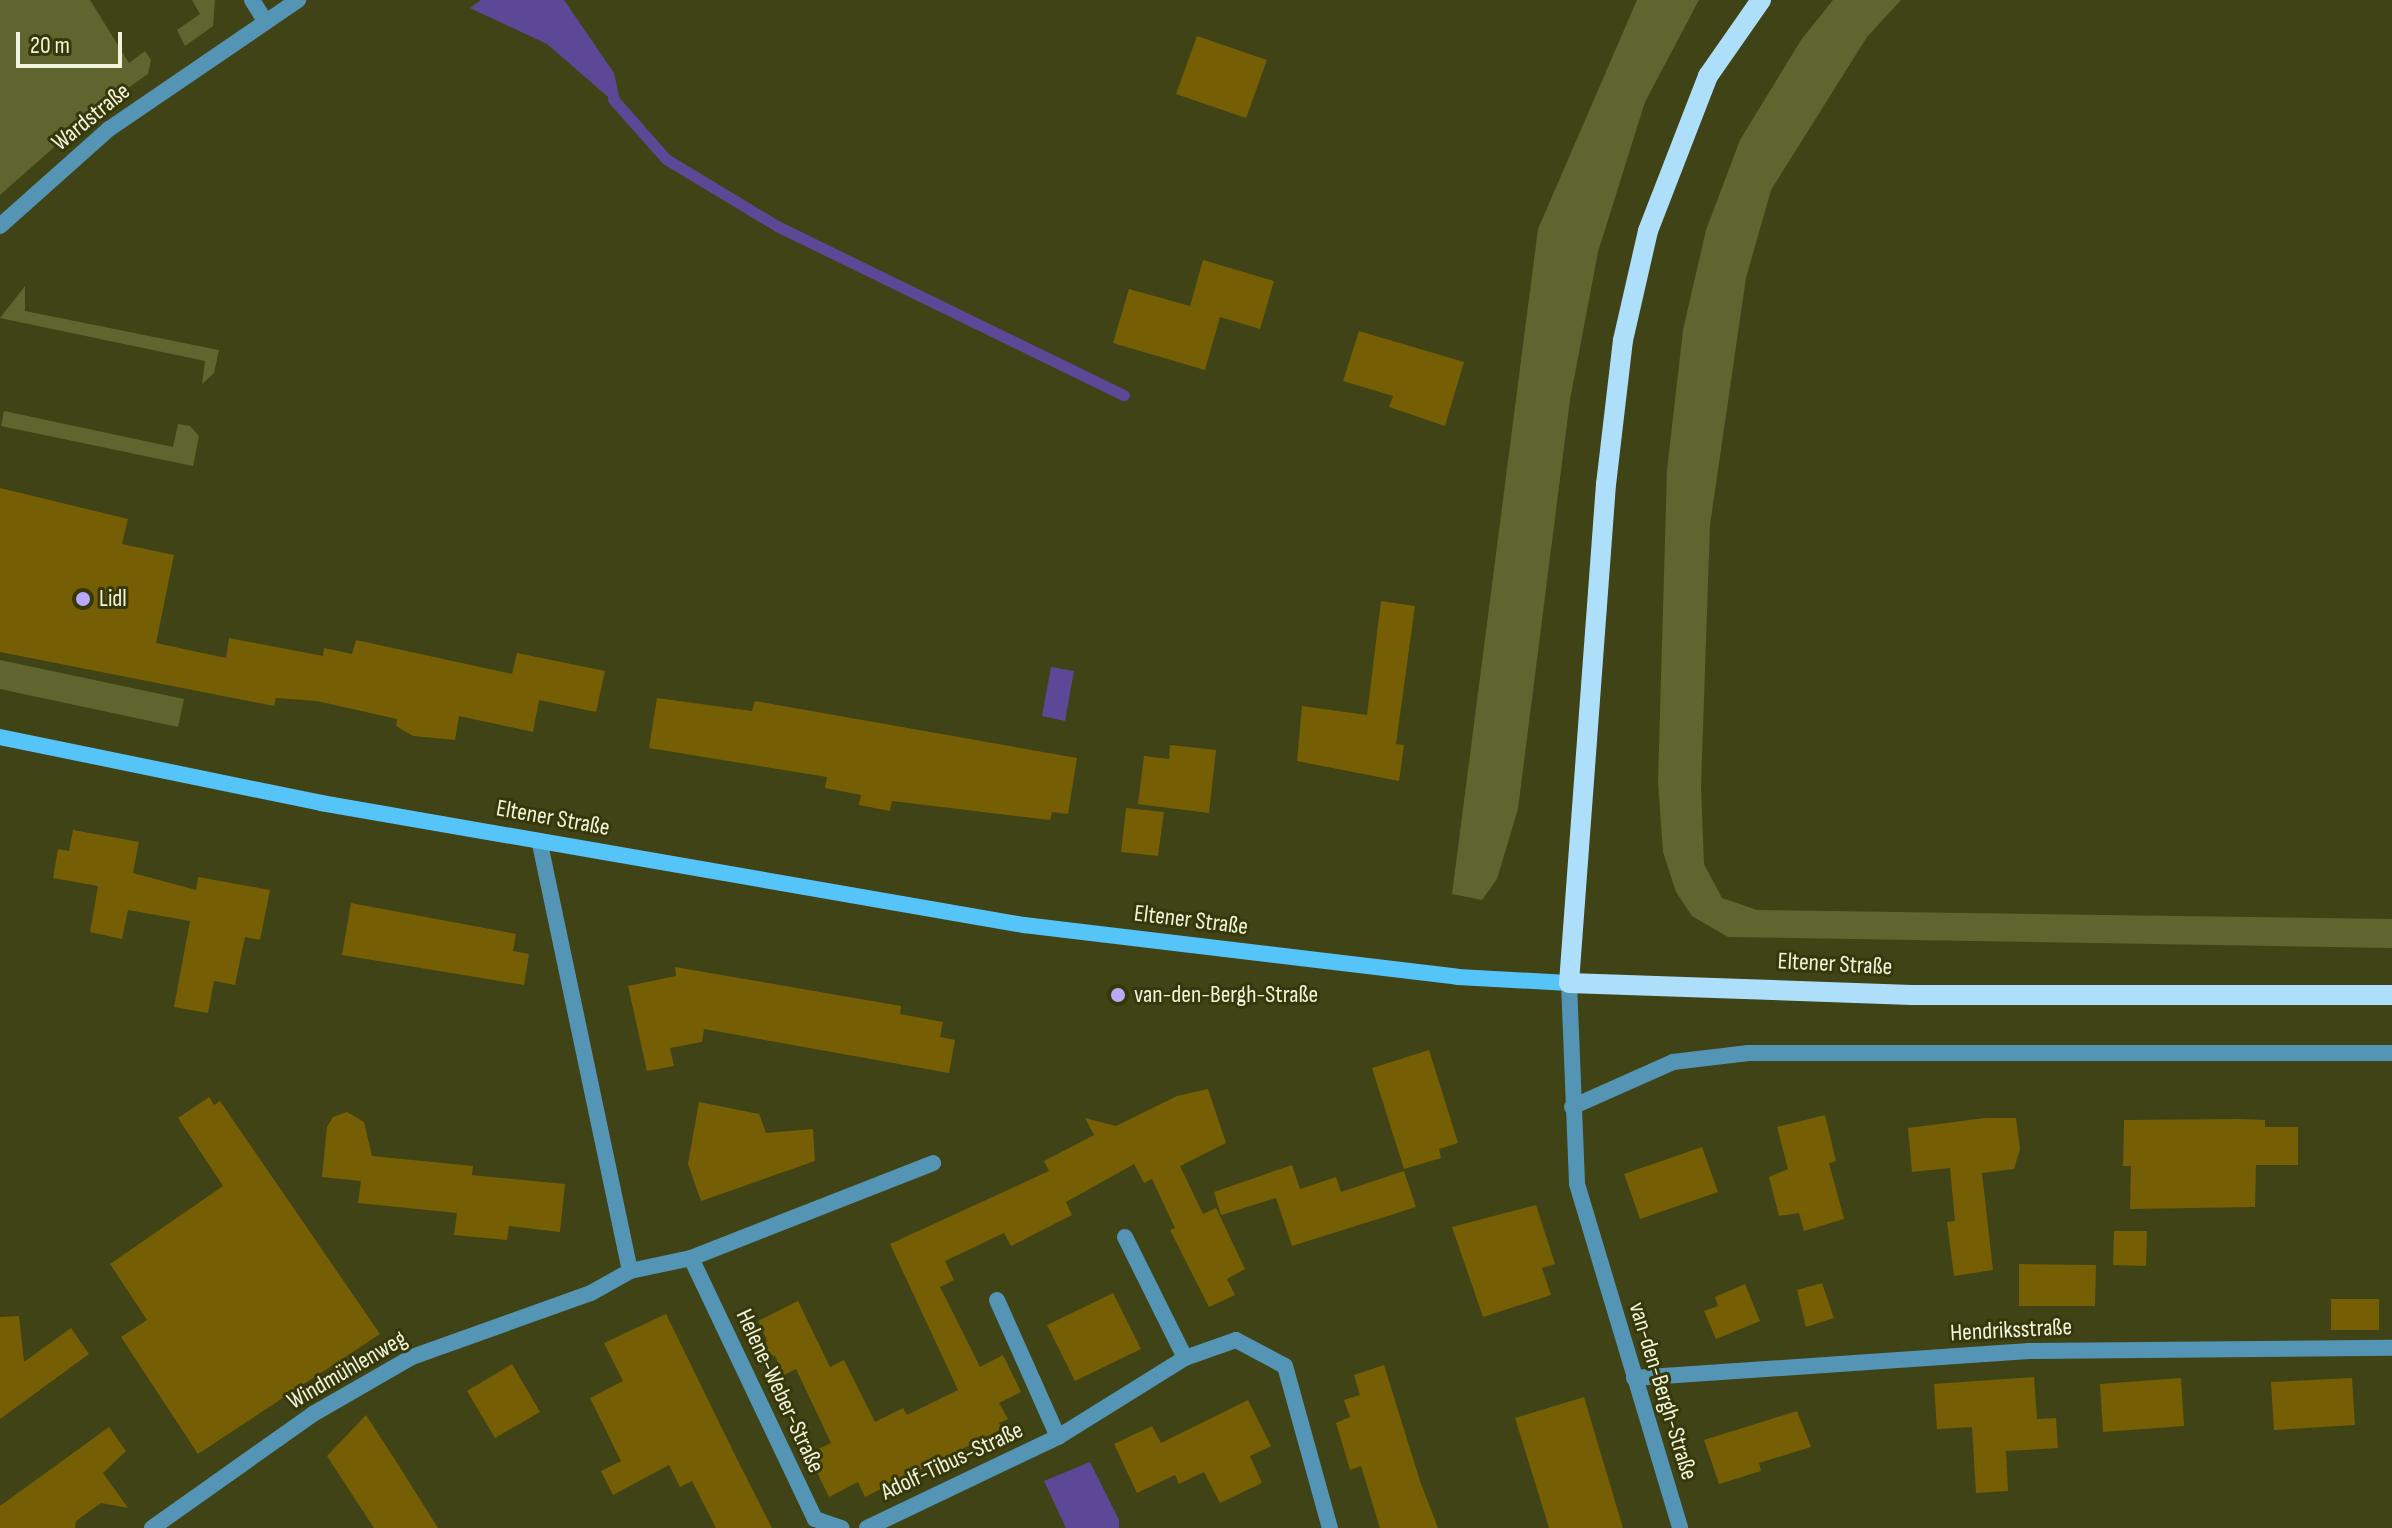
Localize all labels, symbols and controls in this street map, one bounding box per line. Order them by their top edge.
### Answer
scale bar [20,16,126,66]
text: 20 m [30,31,70,60]
street label: Wardstraße [46,77,136,157]
place label: Lidl [99,585,127,613]
marker: Lidl [74,590,92,608]
street label: Eltener Straße [494,794,612,842]
street label: Eltener Straße [1132,899,1250,941]
street label: Eltener Straße [1777,947,1893,981]
place label: van-den-Bergh-Straße [1134,981,1318,1009]
marker: van-den-Bergh-Straße [1109,986,1127,1004]
street label: van-den-Bergh-Straße [1622,1299,1704,1483]
street label: Helene-Weber-Straße [730,1305,830,1477]
street label: Hendriksstraße [1949,1312,2073,1348]
street label: Windmühlenweg [282,1324,412,1416]
street label: Adolf-Tibus-Straße [876,1416,1028,1506]

